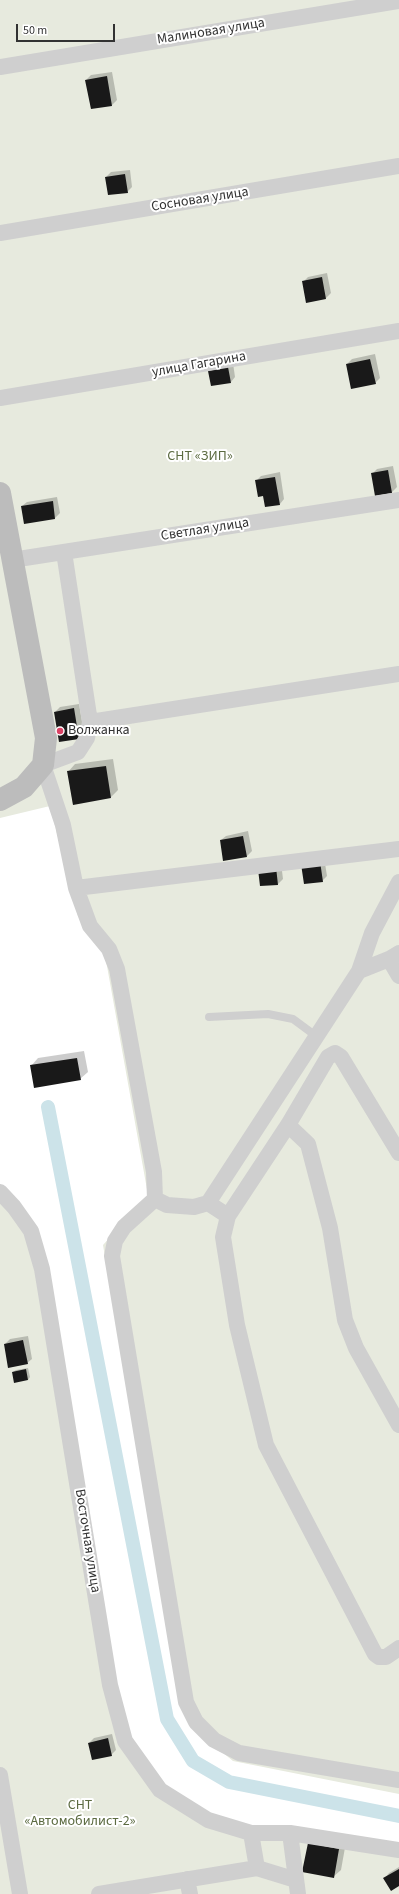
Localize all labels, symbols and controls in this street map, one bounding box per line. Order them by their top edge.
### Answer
street label: Малиновая улица [156,15,266,49]
scale bar [18,16,117,42]
text: 50 m [23,22,47,39]
street label: Сосновая улица [150,184,250,216]
street label: улица Гагарина [151,348,247,382]
park label: СНТ «ЗИП» [167,449,233,465]
street label: Светлая улица [160,515,250,545]
place label: Волжанка [68,723,130,739]
marker: Волжанка [55,726,65,736]
street label: Восточная улица [71,1488,103,1594]
park label: СНТ «Автомобилист-2» [24,1798,136,1830]

